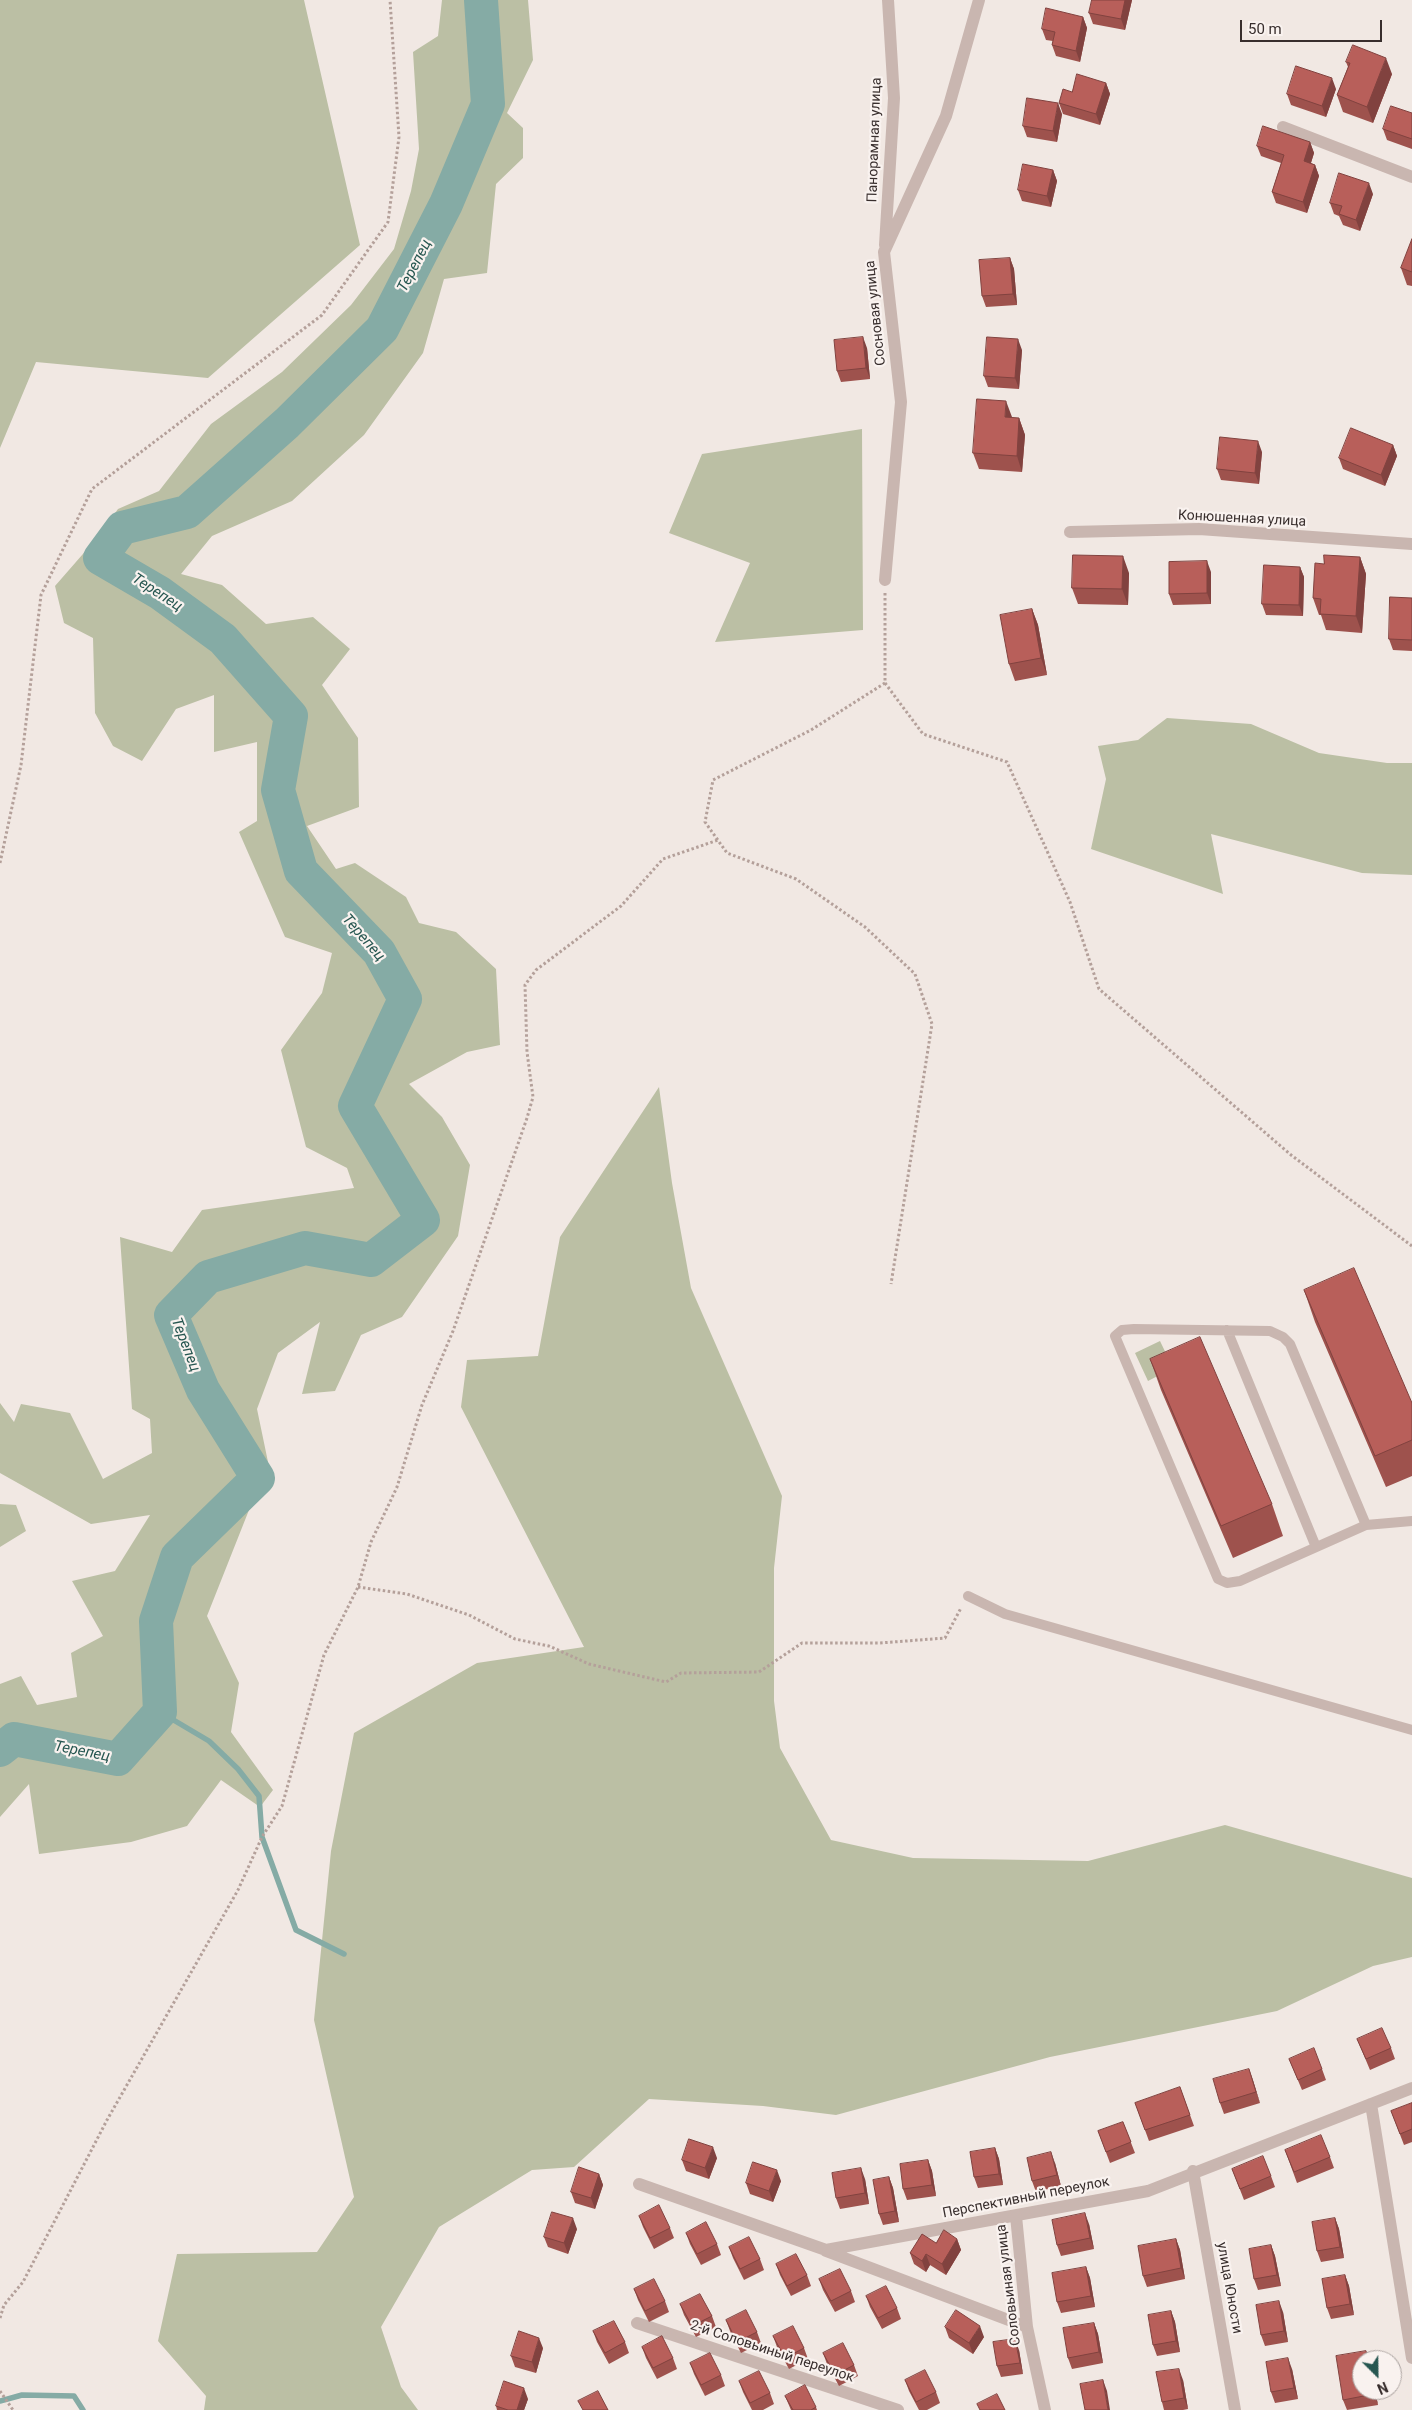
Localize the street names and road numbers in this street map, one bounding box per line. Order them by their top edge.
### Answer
street label: Панорамная улица [864,77,886,203]
street label: Сосновая улица [862,260,890,366]
street label: Конюшенная улица [1177,507,1307,531]
street label: Перспективный переулок [941,2174,1111,2222]
street label: Соловьиная улица [993,2223,1025,2347]
street label: улица Юности [1213,2241,1245,2335]
street label: 2-й Соловьиный переулок [688,2318,856,2386]

